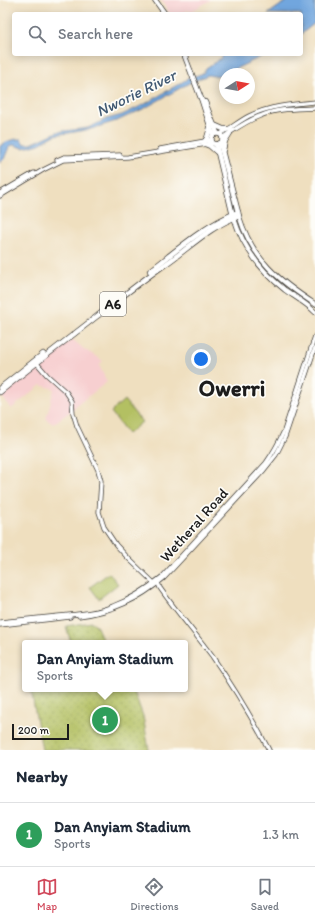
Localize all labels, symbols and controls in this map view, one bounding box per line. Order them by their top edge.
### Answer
search box [12,12,303,56]
icon: search [26,23,48,45]
text: Search here [58,25,133,43]
water label: Nworie River [93,65,180,120]
north arrow [219,68,255,104]
road number: A6 [100,292,126,316]
your location [191,349,211,369]
district label: Owerri [199,374,266,402]
street label: Wetheral Road [156,484,232,566]
popup [22,640,188,692]
text: Dan Anyiam Stadium [37,650,173,668]
text: Sports [37,668,73,683]
pin: 1 [92,705,118,735]
scale bar [12,722,69,741]
text: 200 m [18,724,49,737]
text: Nearby [16,766,68,786]
text: Dan Anyiam Stadium [54,818,191,836]
text: 1 [26,827,32,842]
text: 1.3 km [263,827,299,842]
text: Sports [54,836,90,851]
tab: Map [36,876,58,913]
tab: Directions [130,876,179,913]
tab: Saved [251,876,279,913]

